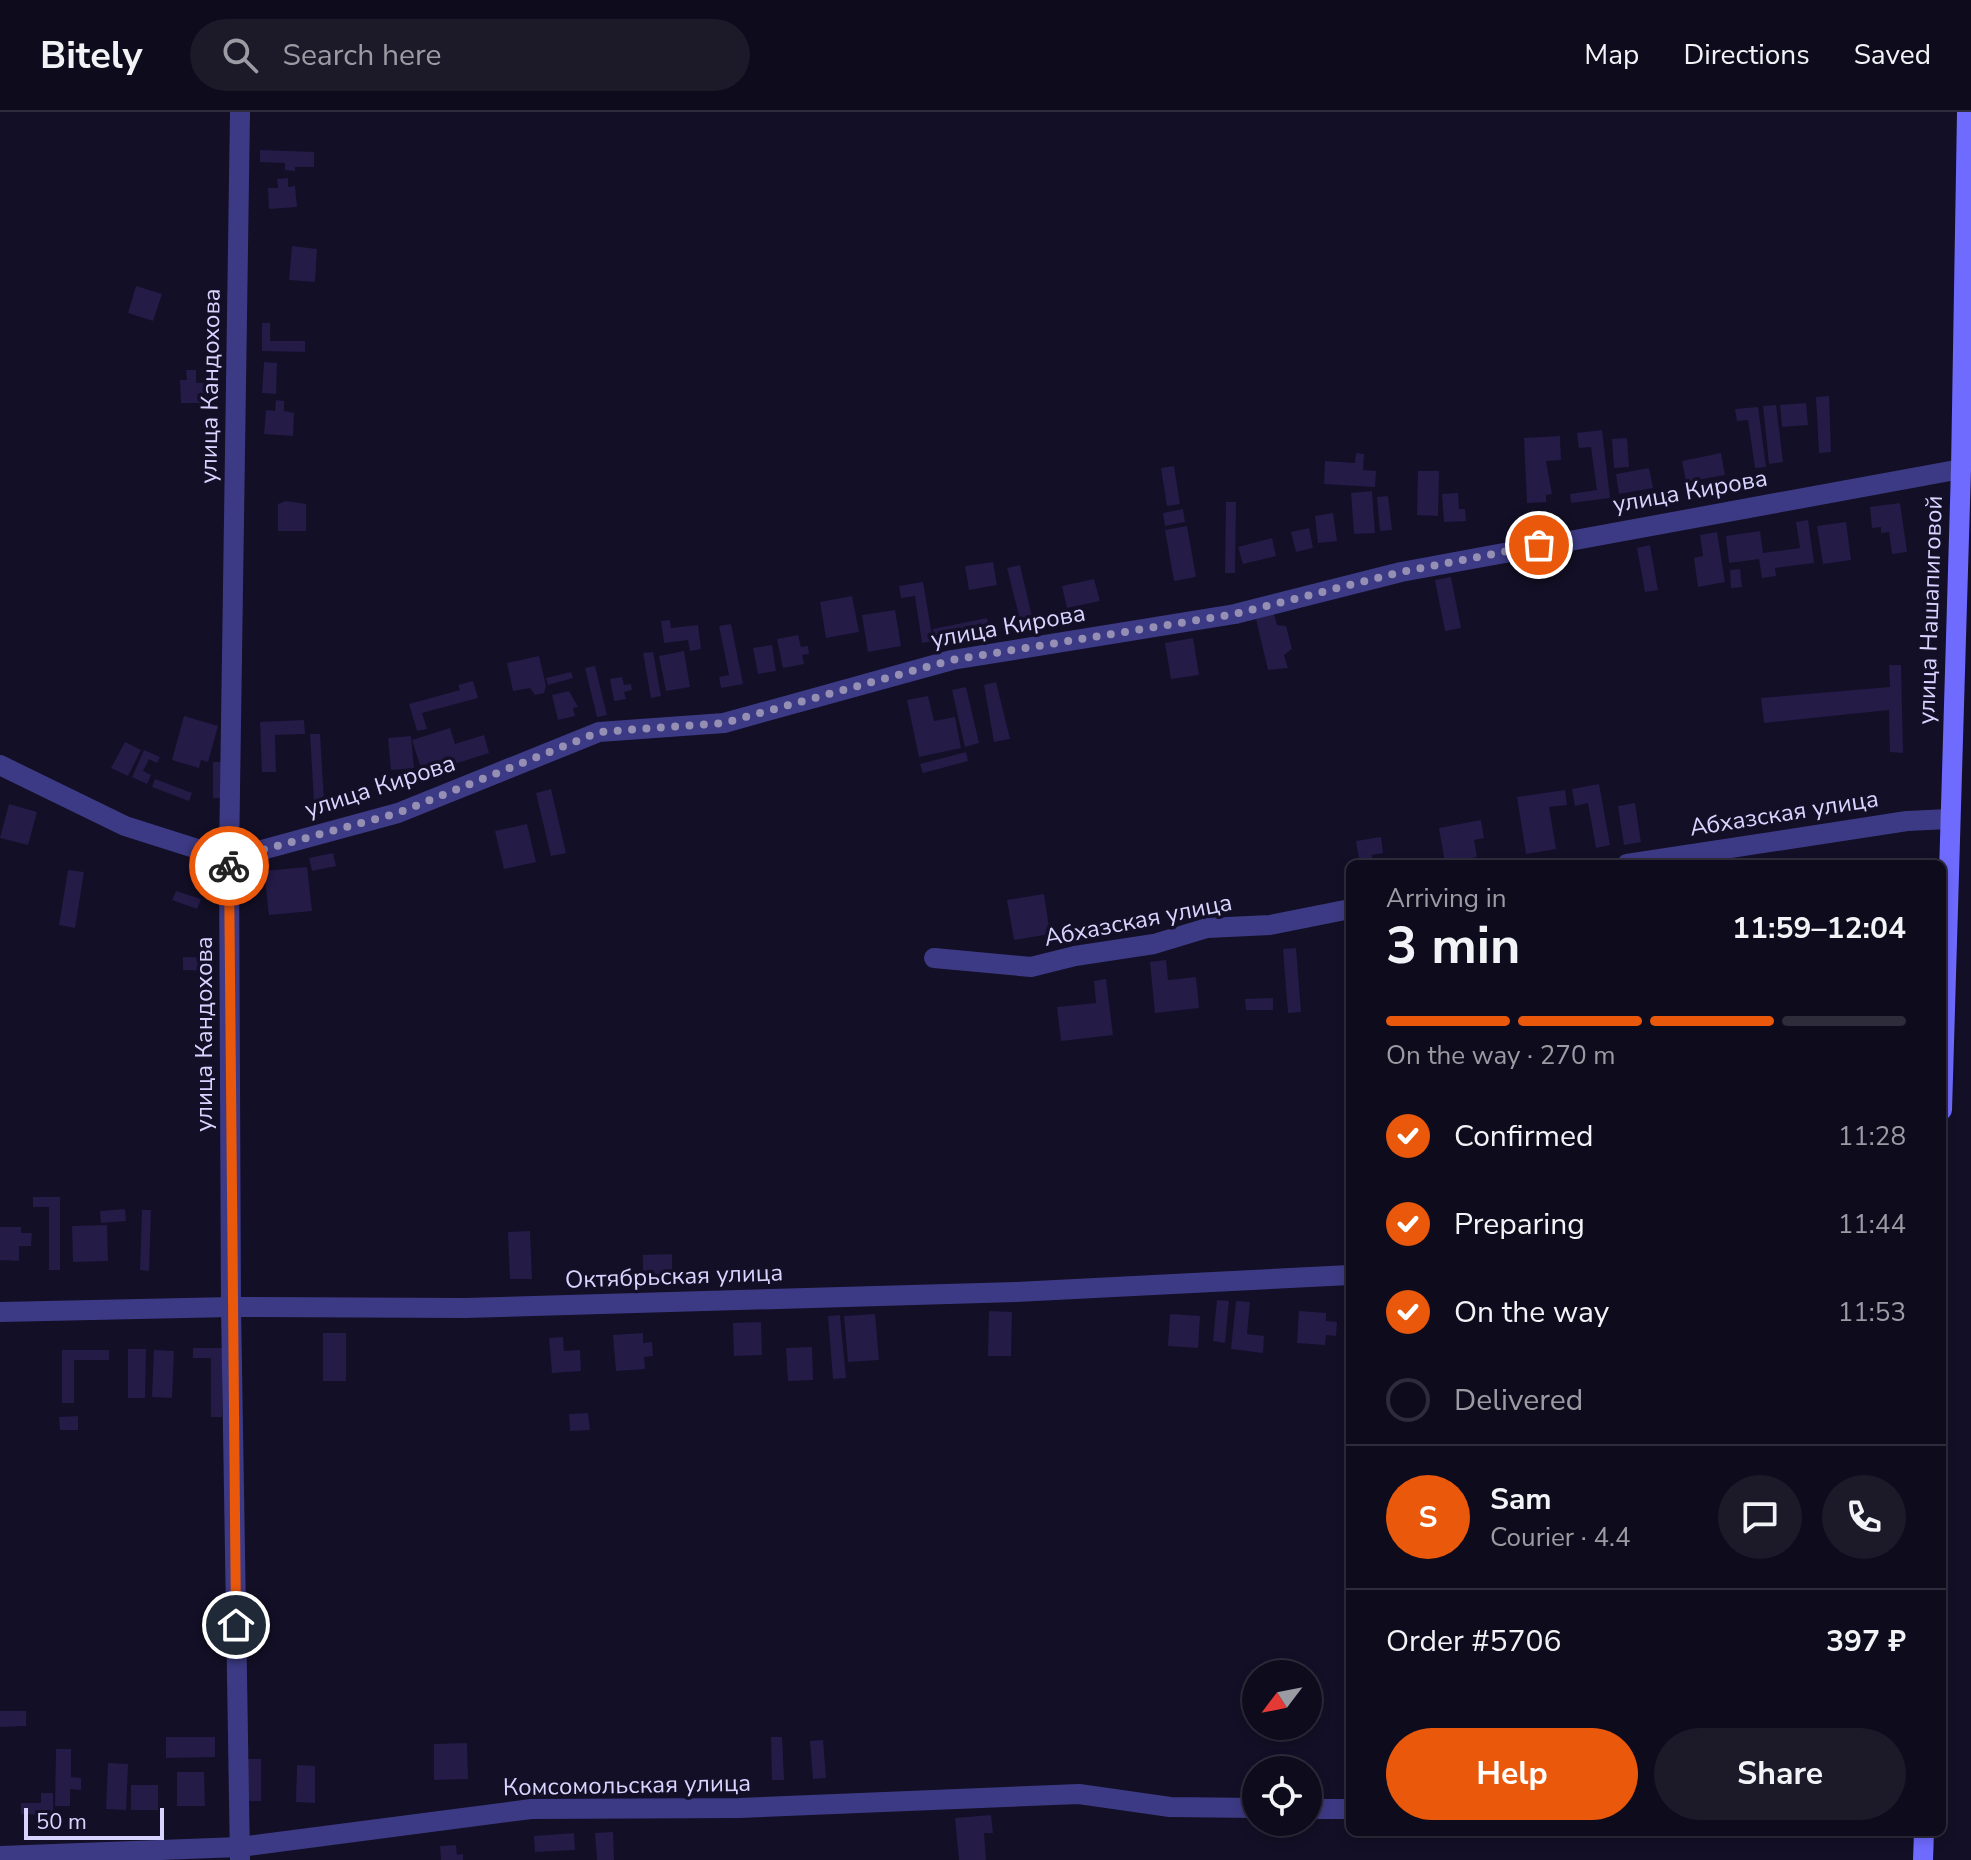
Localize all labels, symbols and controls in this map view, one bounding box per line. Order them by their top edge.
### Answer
search box [190,19,750,91]
text: Bitely [40,30,142,81]
icon: search [218,33,262,77]
text: Search here [282,35,441,76]
text: Map [1584,36,1639,74]
text: Directions [1683,36,1810,74]
text: Saved [1854,36,1931,74]
street label: улица Кандохова [192,288,228,484]
street label: улица Кирова [1610,462,1770,520]
street label: улица Нашапиговой [1910,495,1950,725]
pin [1505,511,1573,579]
icon: bag [1517,523,1561,567]
street label: улица Кирова [928,597,1088,655]
street label: улица Кирова [301,747,459,825]
street label: Абхазская улица [1687,782,1881,844]
courier [189,826,269,906]
icon: bike [207,844,251,888]
text: Arriving in [1386,881,1507,916]
street label: Абхазская улица [1041,886,1235,954]
text: 11:59–12:04 [1732,908,1906,949]
text: 3 min [1386,910,1521,981]
street label: улица Кандохова [188,936,220,1132]
text: On the way · 270 m [1386,1038,1615,1073]
icon: check [1386,1114,1430,1158]
text: Confirmed [1454,1116,1594,1157]
text: 11:28 [1838,1119,1906,1154]
icon: check [1386,1202,1430,1246]
text: Preparing [1454,1204,1585,1245]
text: 11:44 [1838,1207,1906,1242]
street label: Октябрьская улица [564,1256,784,1296]
icon: check [1386,1290,1430,1334]
text: On the way [1454,1292,1609,1333]
text: 11:53 [1838,1295,1906,1330]
text: Delivered [1454,1380,1583,1421]
button: chat [1718,1475,1802,1559]
button: phone [1822,1475,1906,1559]
text: Sam [1490,1479,1552,1520]
text: S [1419,1497,1437,1538]
text: Courier · 4.4 [1490,1520,1631,1555]
pin [202,1591,270,1659]
icon: home [214,1603,258,1647]
text: Order #5706 [1386,1621,1561,1662]
text: 397 ₽ [1826,1621,1906,1662]
north arrow [1242,1660,1322,1740]
map controls [1242,1660,1322,1836]
button: Help [1386,1728,1638,1820]
button: Share [1654,1728,1906,1820]
button: locate [1242,1756,1322,1836]
street label: Комсомольская улица [503,1767,751,1803]
scale bar [24,1804,164,1840]
text: 50 m [36,1807,87,1837]

